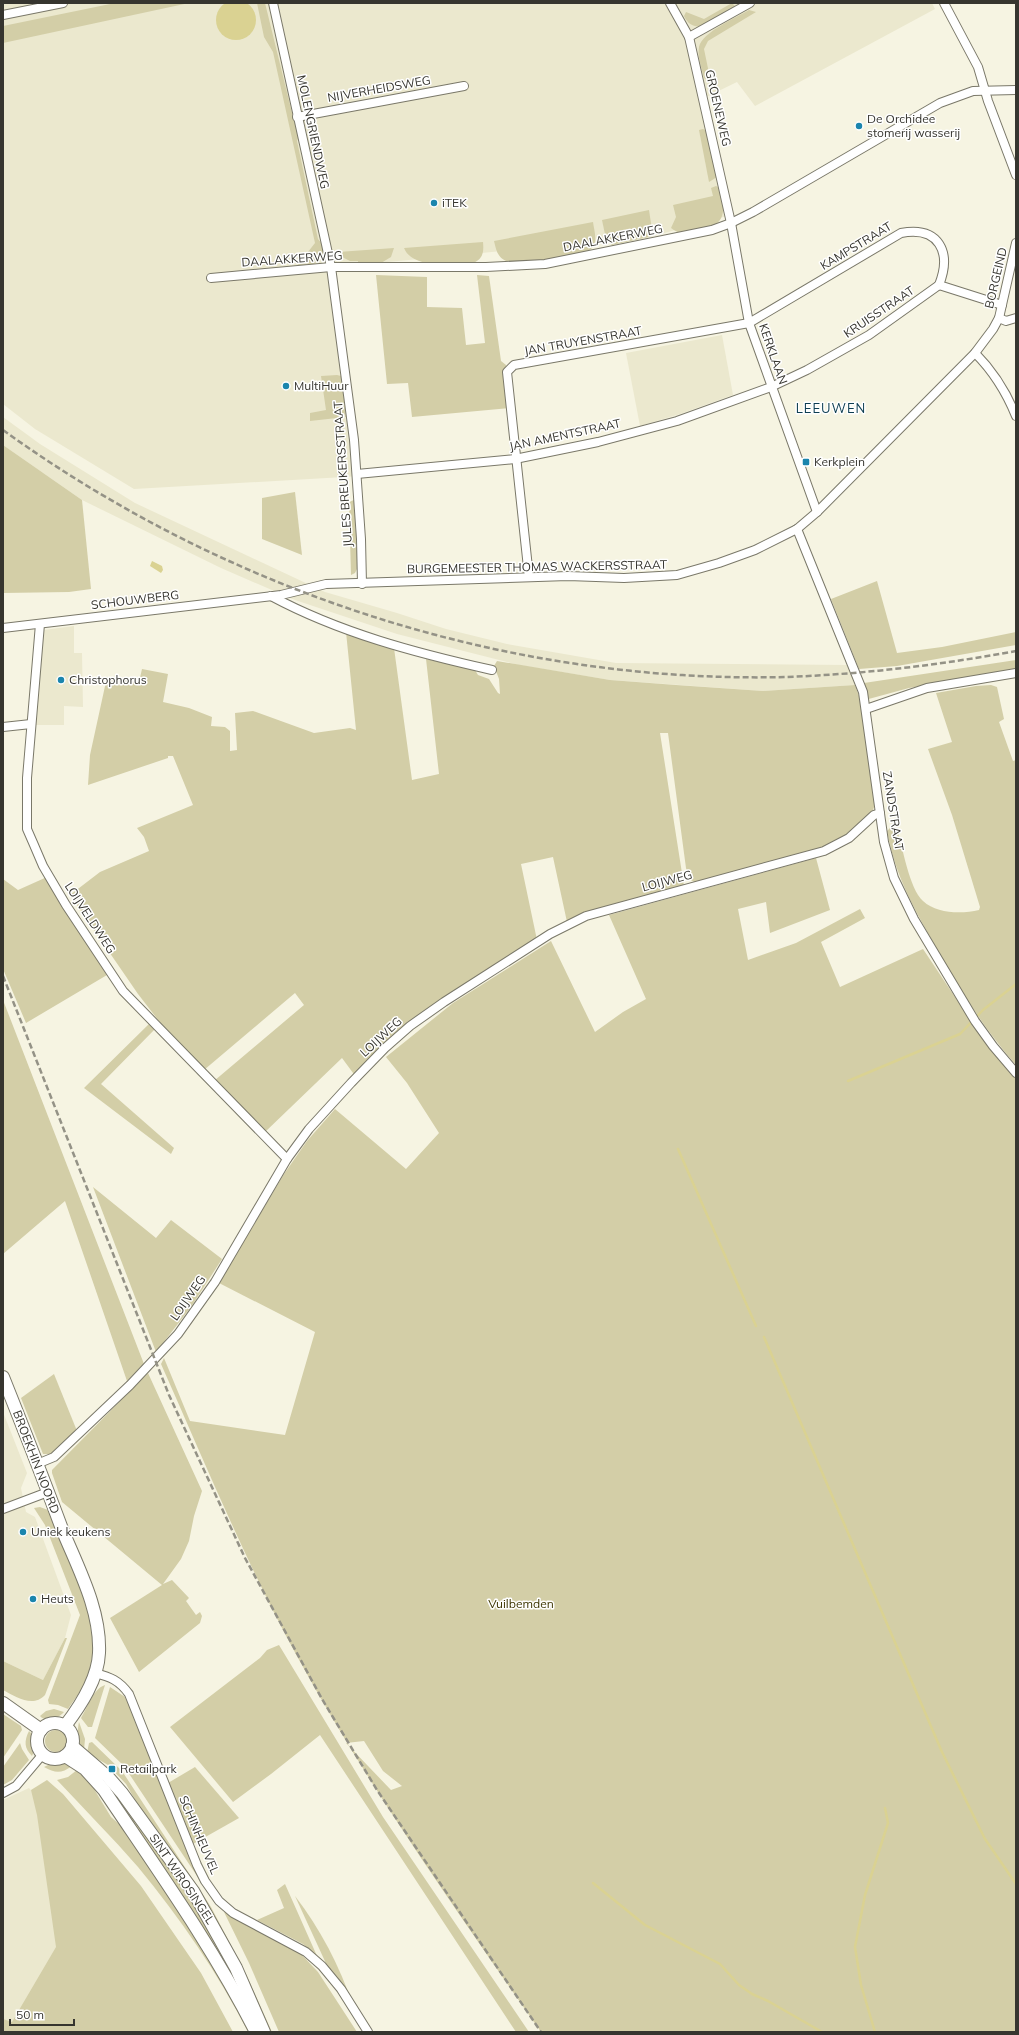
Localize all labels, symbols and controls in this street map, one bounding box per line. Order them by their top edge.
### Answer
street label: GROENEWEG [702,68,735,148]
street label: NIJVERHEIDSWEG [326,72,432,105]
street label: MOLENGRIENDWEG [294,73,333,190]
place label: De Orchidee stomerij wasserij [867,111,960,140]
marker: De Orchidee stomerij wasserij [854,121,864,131]
place label: iTEK [442,195,467,210]
marker: iTEK [429,198,439,208]
street label: KAMPSTRAAT [817,218,895,273]
street label: DAALAKKERWEG [562,220,664,255]
street label: BORGEIND [981,246,1010,310]
street label: DAALAKKERWEG [241,247,343,270]
street label: KRUISSTRAAT [841,282,917,341]
street label: KERKLAAN [756,321,791,386]
street label: JAN TRUYENSTRAAT [523,323,644,358]
place label: MultiHuur [294,378,349,393]
marker: MultiHuur [281,381,291,391]
street label: JULES BREUKERSSTRAAT [330,400,355,547]
district label: LEEUWEN [796,400,866,416]
street label: JAN AMENTSTRAAT [508,415,623,454]
place label: Kerkplein [814,454,865,469]
marker: Kerkplein [801,457,811,467]
street label: BURGEMEESTER THOMAS WACKERSSTRAAT [407,557,668,576]
street label: SCHOUWBERG [90,587,180,612]
place label: Christophorus [69,672,147,687]
marker: Christophorus [56,675,66,685]
street label: ZANDSTRAAT [880,770,907,853]
street label: LOIJWEG [640,867,694,894]
street label: LOIJVELDWEG [62,879,119,956]
street label: LOIJWEG [357,1014,405,1060]
street label: LOIJWEG [167,1272,209,1323]
street label: BROEKHIN NOORD [10,1408,63,1516]
place label: Uniek keukens [31,1524,111,1539]
marker: Uniek keukens [18,1527,28,1537]
place label: Heuts [41,1591,74,1606]
marker: Heuts [28,1594,38,1604]
park label: Vuilbemden [488,1596,554,1611]
place label: Retailpark [120,1761,178,1776]
marker: Retailpark [107,1764,117,1774]
street label: SCHINHEUVEL [176,1793,223,1877]
street label: SINT WIROSINGEL [147,1831,218,1927]
scale bar [10,2001,74,2027]
text: 50 m [16,2007,44,2022]

